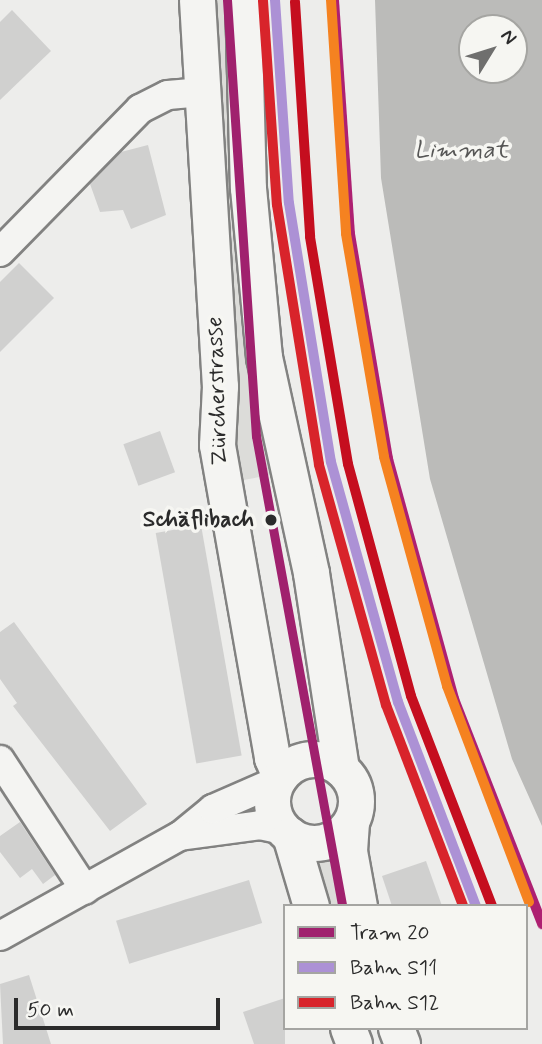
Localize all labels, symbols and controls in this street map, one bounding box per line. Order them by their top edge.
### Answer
north arrow [458,14,528,84]
text: N [495,24,522,50]
water label: Limmat [414,137,508,165]
street label: Zürcherstrasse [202,316,234,466]
place label: Schäflibach [143,506,254,534]
marker: Schäflibach [260,509,282,531]
legend [283,904,528,1030]
text: Tram 20 [350,919,430,947]
text: Bahn S11 [350,954,437,982]
scale bar [18,984,224,1028]
text: Bahn S12 [350,989,439,1017]
text: 50 m [27,996,74,1024]

